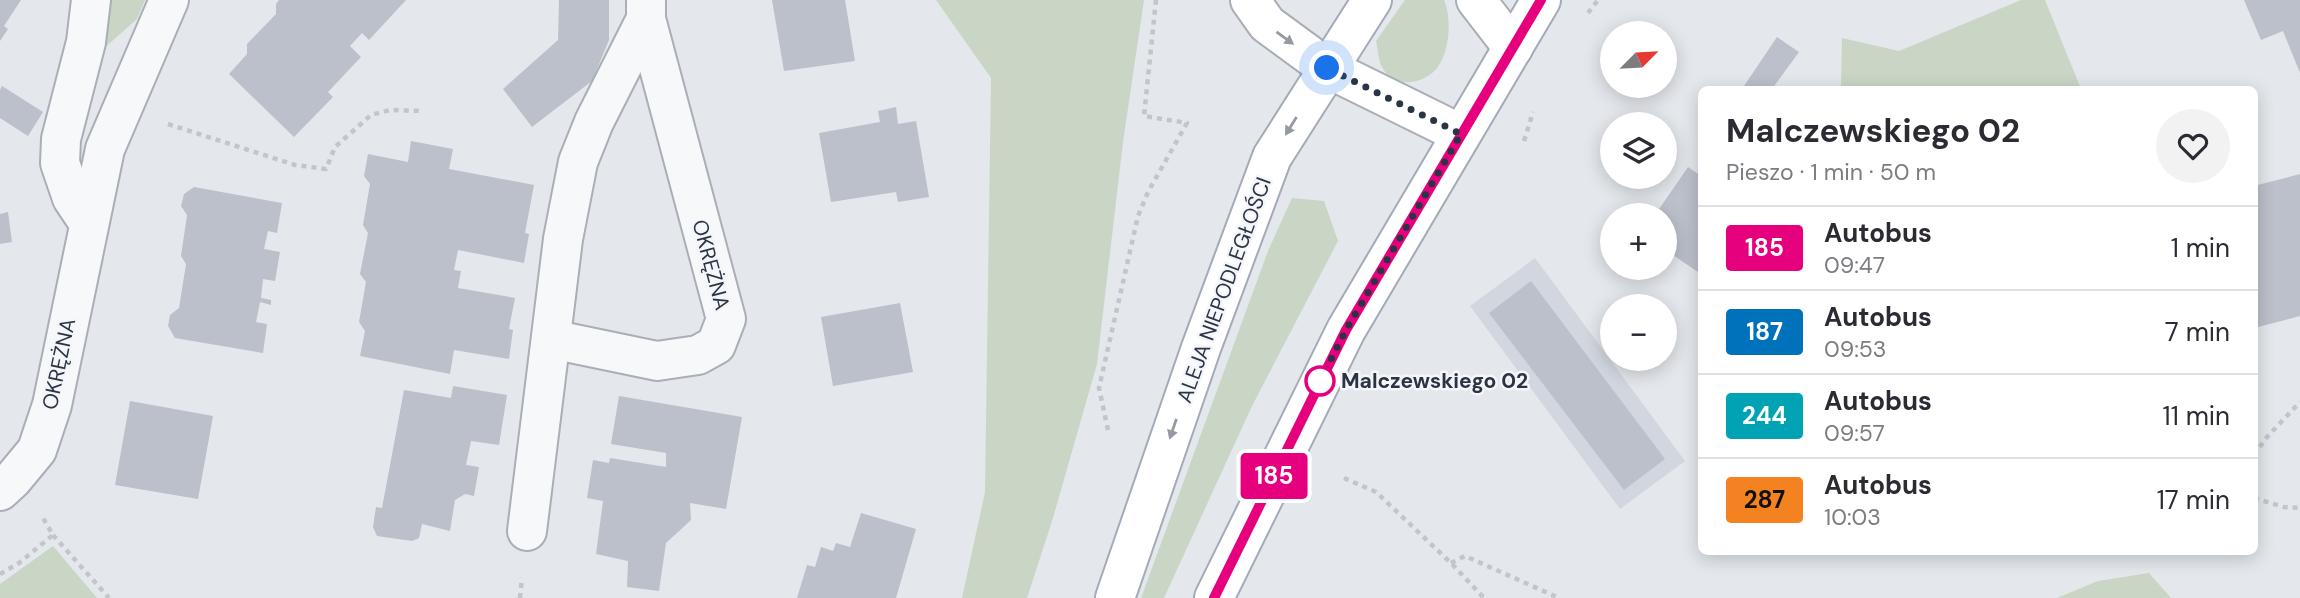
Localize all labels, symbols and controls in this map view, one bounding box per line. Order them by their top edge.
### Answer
north arrow [1600,21,1676,98]
map controls [1600,21,1677,371]
one-way arrow [1276,30,1294,44]
your location [1309,50,1344,85]
text: Malczewskiego 02 [1726,109,2020,152]
button: heart [2156,109,2230,183]
button: layers [1600,112,1677,189]
one-way arrow [1285,116,1298,135]
text: Pieszo · 1 min · 50 m [1726,157,1936,187]
street label: ALEJA NIEPODLEGŁOŚCI [1170,173,1278,407]
button: + [1600,203,1677,280]
text: Autobus [1824,216,1932,250]
street label: OKRĘŻNA [685,217,737,313]
text: 1 min [2171,231,2230,265]
text: 185 [1745,232,1784,263]
text: 09:47 [1824,250,1885,280]
button: − [1600,294,1677,371]
text: Autobus [1824,300,1932,334]
text: 7 min [2165,315,2230,349]
street label: OKRĘŻNA [36,316,82,412]
text: 187 [1746,316,1783,347]
text: 09:53 [1824,334,1886,364]
marker: Malczewskiego 02 [1305,366,1335,396]
place label: Malczewskiego 02 [1341,367,1528,395]
text: Autobus [1824,384,1932,418]
text: 11 min [2163,399,2230,433]
text: 244 [1742,400,1787,431]
one-way arrow [1167,418,1178,439]
text: 09:57 [1824,418,1885,448]
line badge: 185 [1234,453,1314,499]
text: 185 [1255,460,1293,491]
text: Autobus [1824,468,1932,502]
text: 17 min [2157,483,2230,517]
text: 287 [1744,484,1785,515]
text: 10:03 [1824,502,1881,532]

